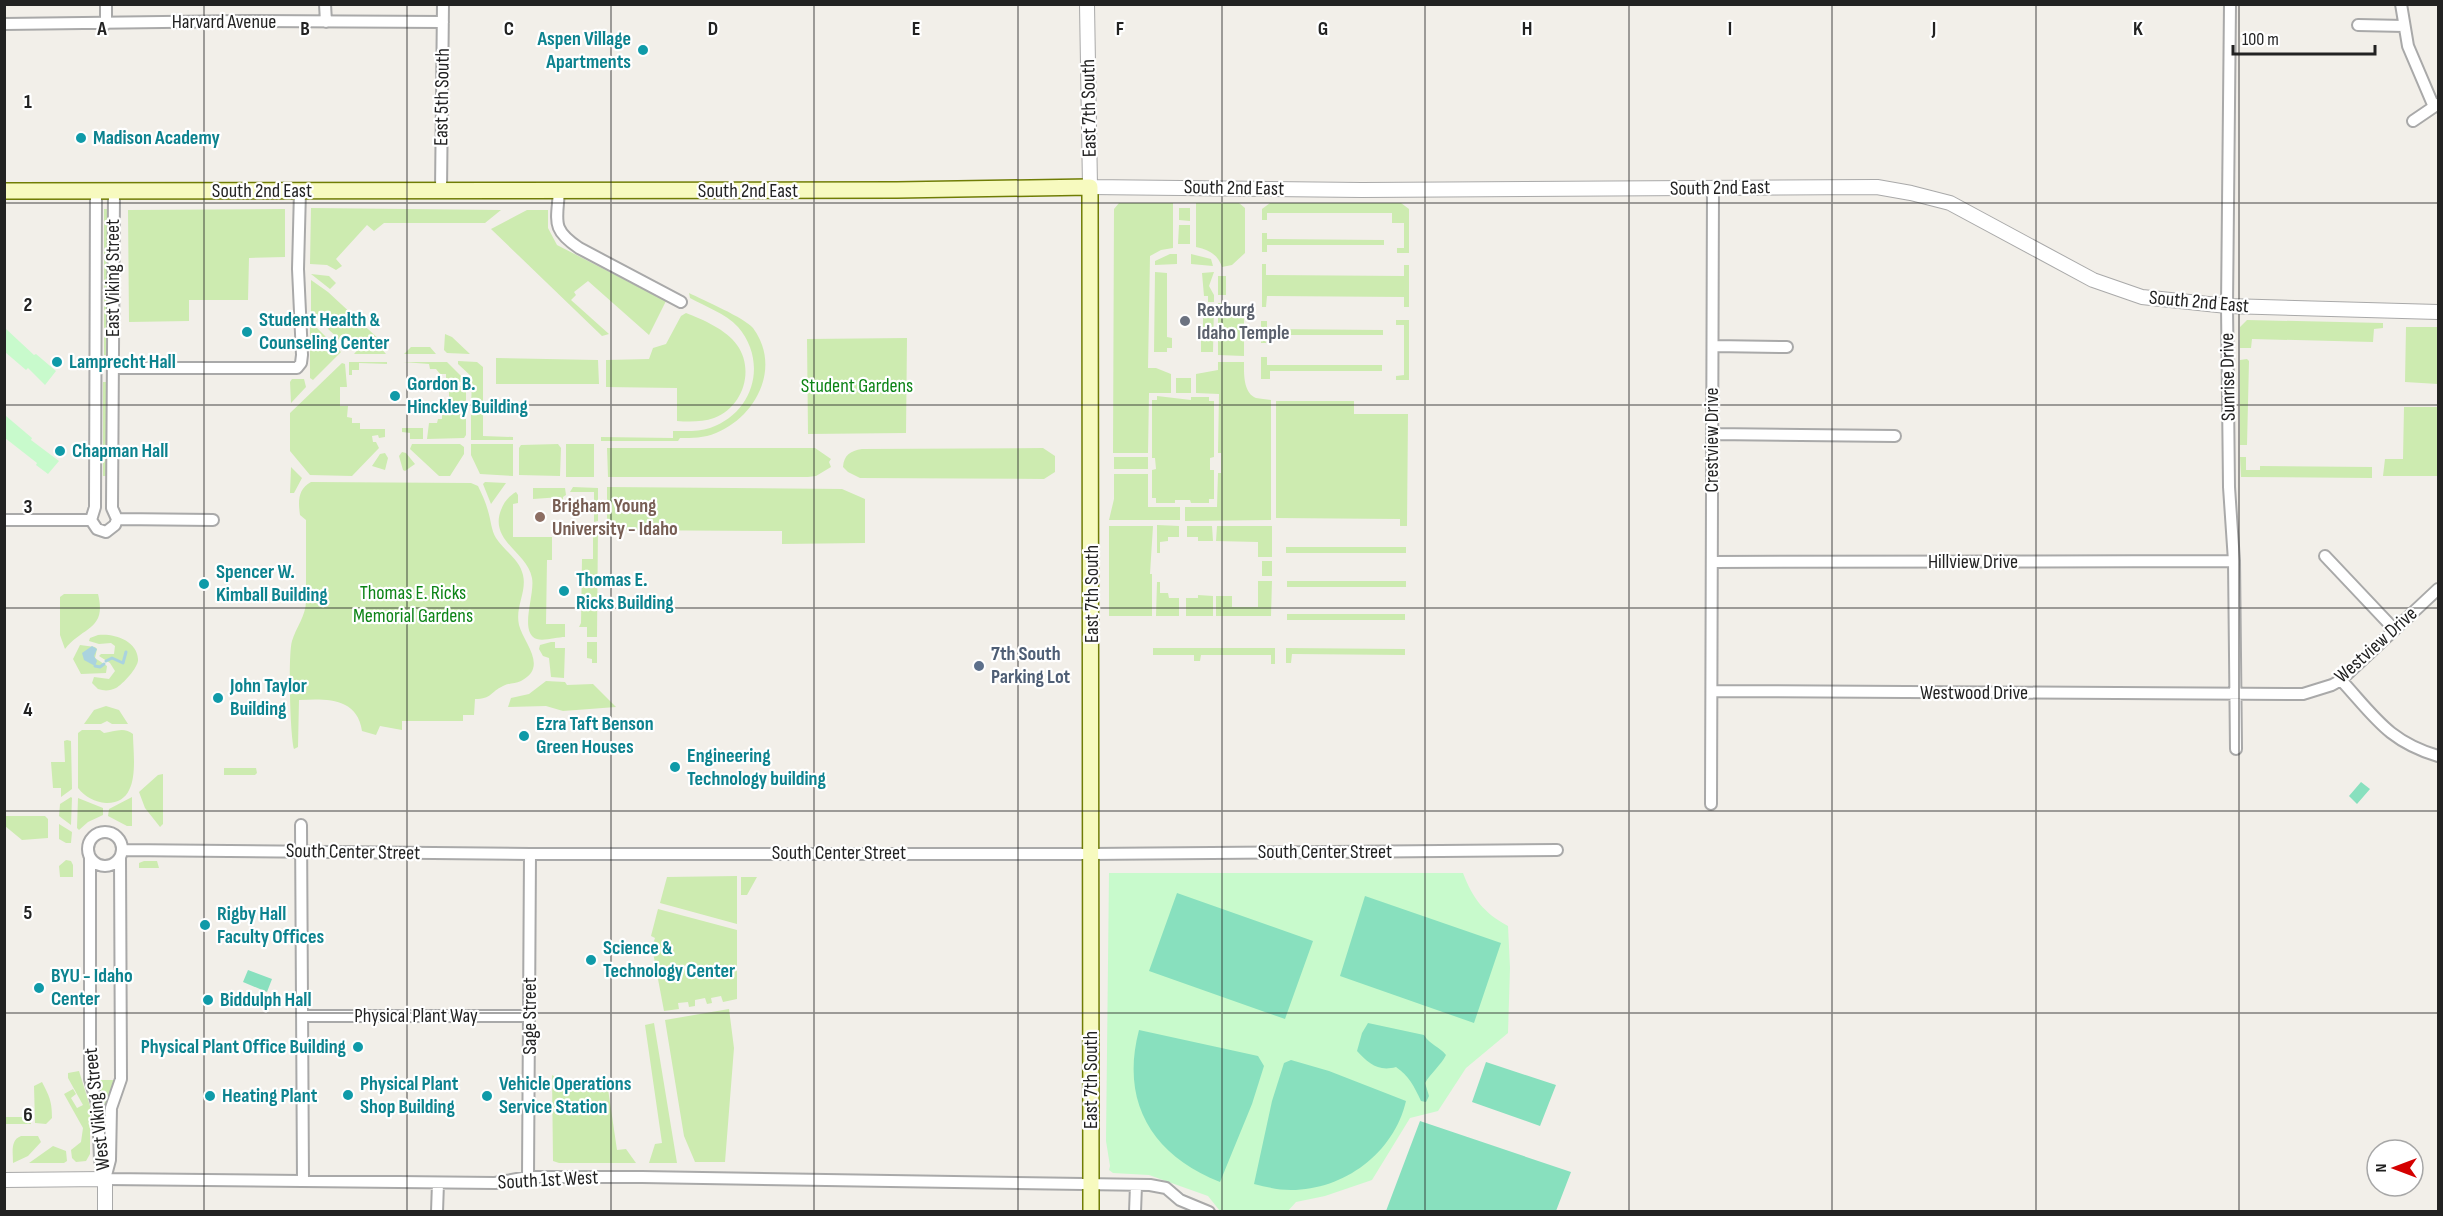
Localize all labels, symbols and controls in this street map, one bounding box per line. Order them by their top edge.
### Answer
street label: Harvard Avenue [172,10,276,34]
text: A [96,17,107,41]
text: B [300,17,310,41]
text: C [504,17,514,41]
text: D [708,17,718,41]
text: E [912,17,920,41]
text: F [1116,17,1124,41]
text: G [1318,17,1328,41]
text: H [1522,17,1532,41]
text: I [1728,17,1732,41]
text: J [1931,17,1936,41]
text: K [2133,17,2143,41]
scale bar [2233,18,2376,56]
place label: Aspen Village Apartments [537,27,631,74]
text: 100 m [2242,29,2279,50]
marker: Aspen Village Apartments [636,43,650,57]
street label: East 5th South [429,48,455,146]
street label: East 7th South [1076,59,1102,157]
text: 1 [24,90,32,114]
place label: Madison Academy [93,126,221,150]
marker: Madison Academy [74,131,88,145]
street label: South 2nd East [1184,175,1284,201]
street label: South 2nd East [1670,175,1770,201]
street label: South 2nd East [212,179,312,203]
street label: South 2nd East [698,179,798,203]
street label: East Viking Street [101,219,125,337]
street label: South 2nd East [2148,286,2250,318]
text: 2 [24,293,32,317]
place label: Rexburg Idaho Temple [1197,298,1290,345]
place label: Student Health & Counseling Center [259,308,389,355]
marker: Rexburg Idaho Temple [1178,314,1192,328]
marker: Student Health & Counseling Center [240,325,254,339]
street label: Sunrise Drive [2215,333,2241,421]
place label: Lamprecht Hall [69,350,176,374]
marker: Lamprecht Hall [50,355,64,369]
place label: Gordon B. Hinckley Building [407,372,528,419]
park label: Student Gardens [801,374,913,398]
street label: Crestview Drive [1700,387,1724,493]
marker: Gordon B. Hinckley Building [388,389,402,403]
place label: Chapman Hall [72,439,168,463]
marker: Chapman Hall [53,444,67,458]
place label: Brigham Young University - Idaho [552,494,678,541]
text: 3 [24,495,33,519]
marker: Brigham Young University - Idaho [533,510,547,524]
street label: East 7th South [1080,545,1104,643]
street label: Hillview Drive [1928,550,2018,574]
place label: Spencer W. Kimball Building [216,560,328,607]
place label: Thomas E. Ricks Building [576,568,674,615]
marker: Spencer W. Kimball Building [197,577,211,591]
park label: Thomas E. Ricks Memorial Gardens [353,581,473,628]
marker: Thomas E. Ricks Building [557,584,571,598]
street label: Westview Drive [2330,602,2422,688]
place label: 7th South Parking Lot [991,642,1071,689]
marker: 7th South Parking Lot [972,659,986,673]
place label: John Taylor Building [229,674,307,721]
street label: Westwood Drive [1920,681,2028,705]
marker: John Taylor Building [211,691,225,705]
text: 4 [23,698,33,722]
place label: Ezra Taft Benson Green Houses [536,712,654,759]
marker: Ezra Taft Benson Green Houses [517,729,531,743]
place label: Engineering Technology building [687,744,827,791]
marker: Engineering Technology building [668,760,682,774]
street label: South Center Street [286,839,420,865]
street label: South Center Street [1258,840,1392,864]
street label: South Center Street [772,841,906,865]
text: 5 [24,901,33,925]
place label: Rigby Hall Faculty Offices [217,902,324,949]
marker: Rigby Hall Faculty Offices [198,918,212,932]
place label: Science & Technology Center [603,936,735,983]
marker: Science & Technology Center [584,953,598,967]
place label: BYU - Idaho Center [51,964,133,1011]
street label: Sage Street [518,977,542,1055]
marker: BYU - Idaho Center [32,981,46,995]
place label: Biddulph Hall [220,988,311,1012]
marker: Biddulph Hall [201,993,215,1007]
street label: Physical Plant Way [354,1004,478,1028]
street label: East 7th South [1079,1031,1103,1129]
place label: Physical Plant Office Building [141,1035,347,1059]
marker: Physical Plant Office Building [351,1040,365,1054]
street label: West Viking Street [79,1046,115,1172]
place label: Physical Plant Shop Building [360,1072,459,1119]
place label: Vehicle Operations Service Station [499,1072,632,1119]
place label: Heating Plant [222,1084,318,1108]
marker: Physical Plant Shop Building [341,1088,355,1102]
marker: Heating Plant [203,1089,217,1103]
marker: Vehicle Operations Service Station [480,1089,494,1103]
text: 6 [23,1103,33,1127]
north arrow [2365,1138,2425,1198]
text: N [2372,1164,2391,1172]
street label: South 1st West [497,1165,599,1195]

